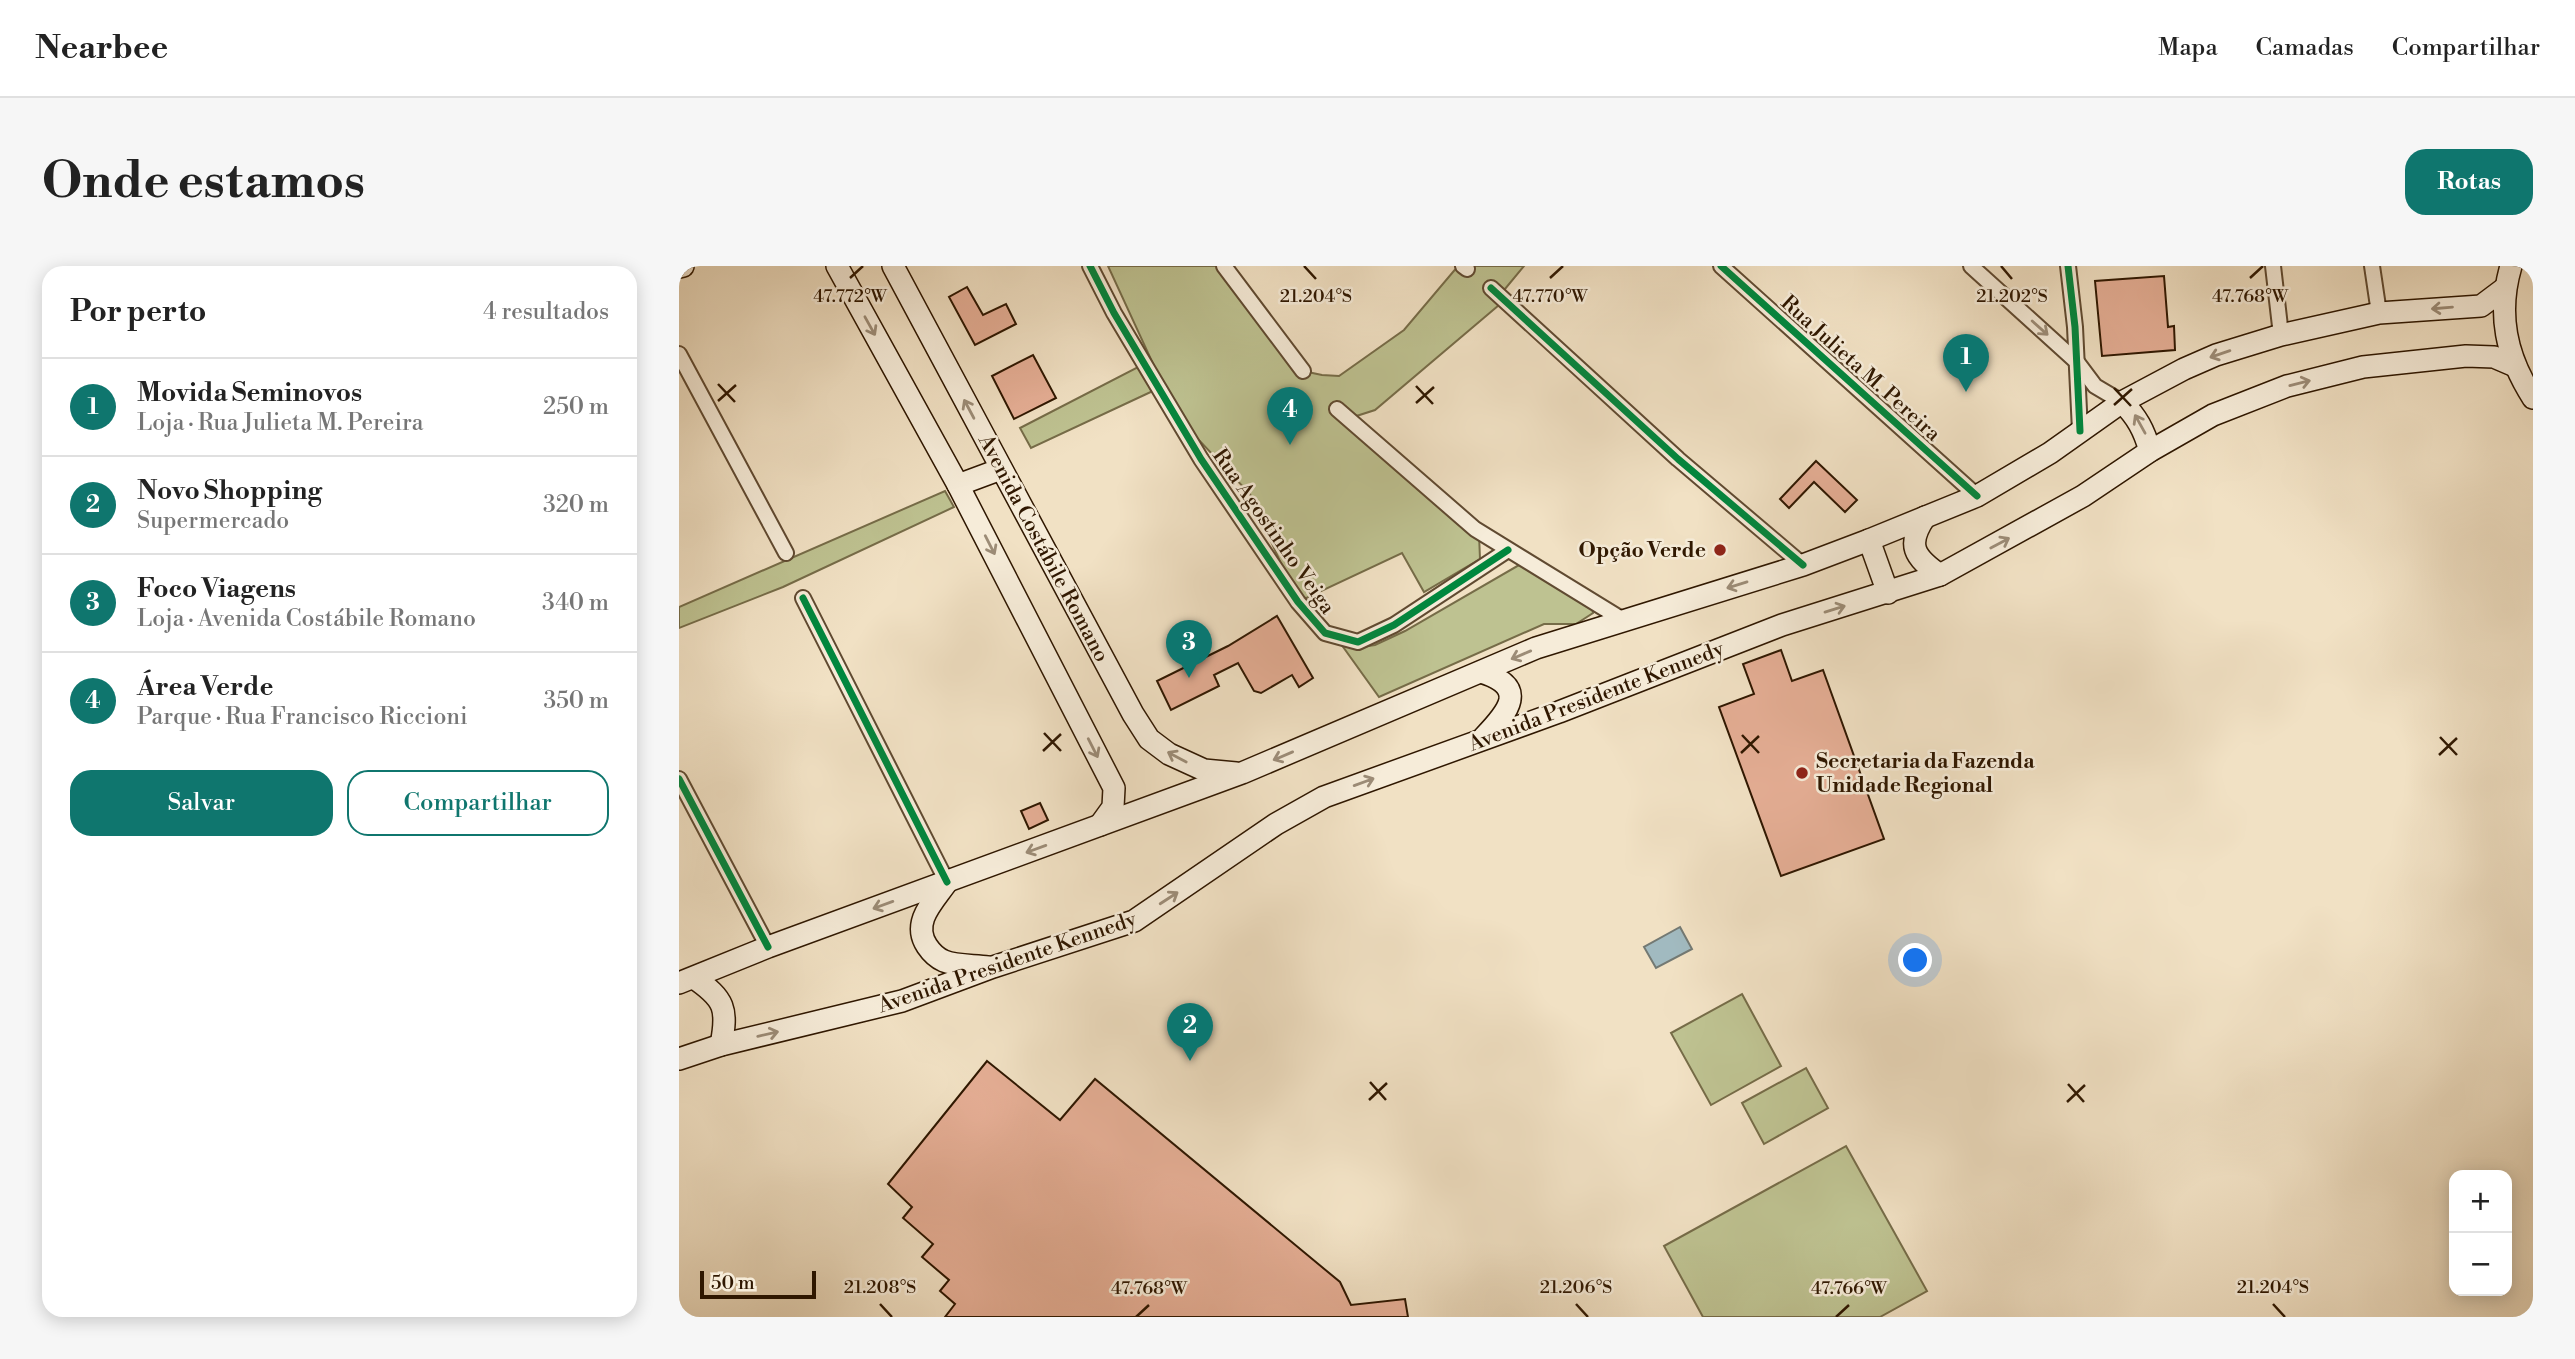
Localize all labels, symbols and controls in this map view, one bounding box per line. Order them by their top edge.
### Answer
text: Nearbee [35,28,168,69]
text: Mapa [2158,33,2218,63]
text: Camadas [2256,33,2354,63]
text: Compartilhar [2392,33,2540,63]
button: Rotas [2405,149,2533,215]
text: Onde estamos [42,152,365,213]
text: 47.772°W [813,285,888,308]
text: 21.204°S [1280,285,1352,308]
text: 47.770°W [1512,285,1588,308]
text: 21.202°S [1976,285,2048,308]
text: 47.768°W [2212,285,2289,308]
street label: Rua Julieta M. Pereira [1775,290,1946,448]
text: Por perto [70,293,206,331]
text: 4 resultados [483,298,609,326]
one-way arrow [2431,302,2454,315]
one-way arrow [863,315,877,335]
one-way arrow [2031,320,2049,336]
pin: 1 [1943,334,1989,392]
one-way arrow [2210,349,2232,361]
one-way arrow [2289,376,2311,389]
text: Movida Seminovos [137,377,362,409]
pin: 4 [1267,387,1313,445]
text: 1 [87,393,99,421]
text: 250 m [543,393,609,421]
one-way arrow [962,399,976,419]
text: Loja · Rua Julieta M. Pereira [137,409,424,437]
one-way arrow [2133,415,2147,435]
street label: Avenida Costábile Romano [972,429,1114,667]
street label: Rua Agostinho Veiga [1206,444,1340,620]
text: Novo Shopping [137,475,322,507]
text: 2 [86,491,100,519]
text: 320 m [543,491,609,519]
text: Supermercado [137,507,289,535]
one-way arrow [983,535,997,555]
one-way arrow [1990,536,2010,550]
place label: Opção Verde [1579,538,1706,564]
marker: Opção Verde [1712,542,1728,558]
text: Foco Viagens [137,573,296,605]
one-way arrow [1727,580,1749,593]
text: 3 [86,589,100,617]
text: 340 m [542,589,609,617]
one-way arrow [1824,602,1846,614]
text: Loja · Avenida Costábile Romano [137,605,476,633]
pin: 3 [1166,620,1212,678]
street label: Avenida Presidente Kennedy [1464,636,1729,758]
one-way arrow [1511,649,1532,662]
text: Área Verde [137,671,273,703]
text: 4 [85,687,101,715]
text: 350 m [543,687,609,715]
text: Parque · Rua Francisco Riccioni [137,703,468,731]
one-way arrow [1087,737,1101,758]
place label: Secretaria da Fazenda Unidade Regional [1816,749,2035,799]
one-way arrow [1167,750,1187,764]
one-way arrow [1273,750,1294,763]
marker: Secretaria da Fazenda Unidade Regional [1794,765,1810,781]
button: Salvar [70,770,333,836]
button: Compartilhar [347,770,609,836]
one-way arrow [1353,775,1375,787]
one-way arrow [1025,844,1047,856]
one-way arrow [1159,890,1179,904]
one-way arrow [872,900,894,912]
street label: Avenida Presidente Kennedy [874,906,1141,1020]
your location [1898,943,1932,977]
pin: 2 [1167,1003,1213,1061]
one-way arrow [756,1027,779,1041]
map controls [2449,1170,2512,1296]
button: + [2449,1170,2512,1233]
button: − [2449,1233,2512,1296]
scale bar [700,1268,815,1300]
text: 50 m [711,1271,755,1295]
text: 21.208°S [844,1276,916,1299]
text: 21.206°S [1540,1276,1612,1299]
text: 21.204°S [2237,1276,2309,1299]
text: 47.768°W [1111,1277,1188,1300]
text: 47.766°W [1811,1277,1888,1300]

